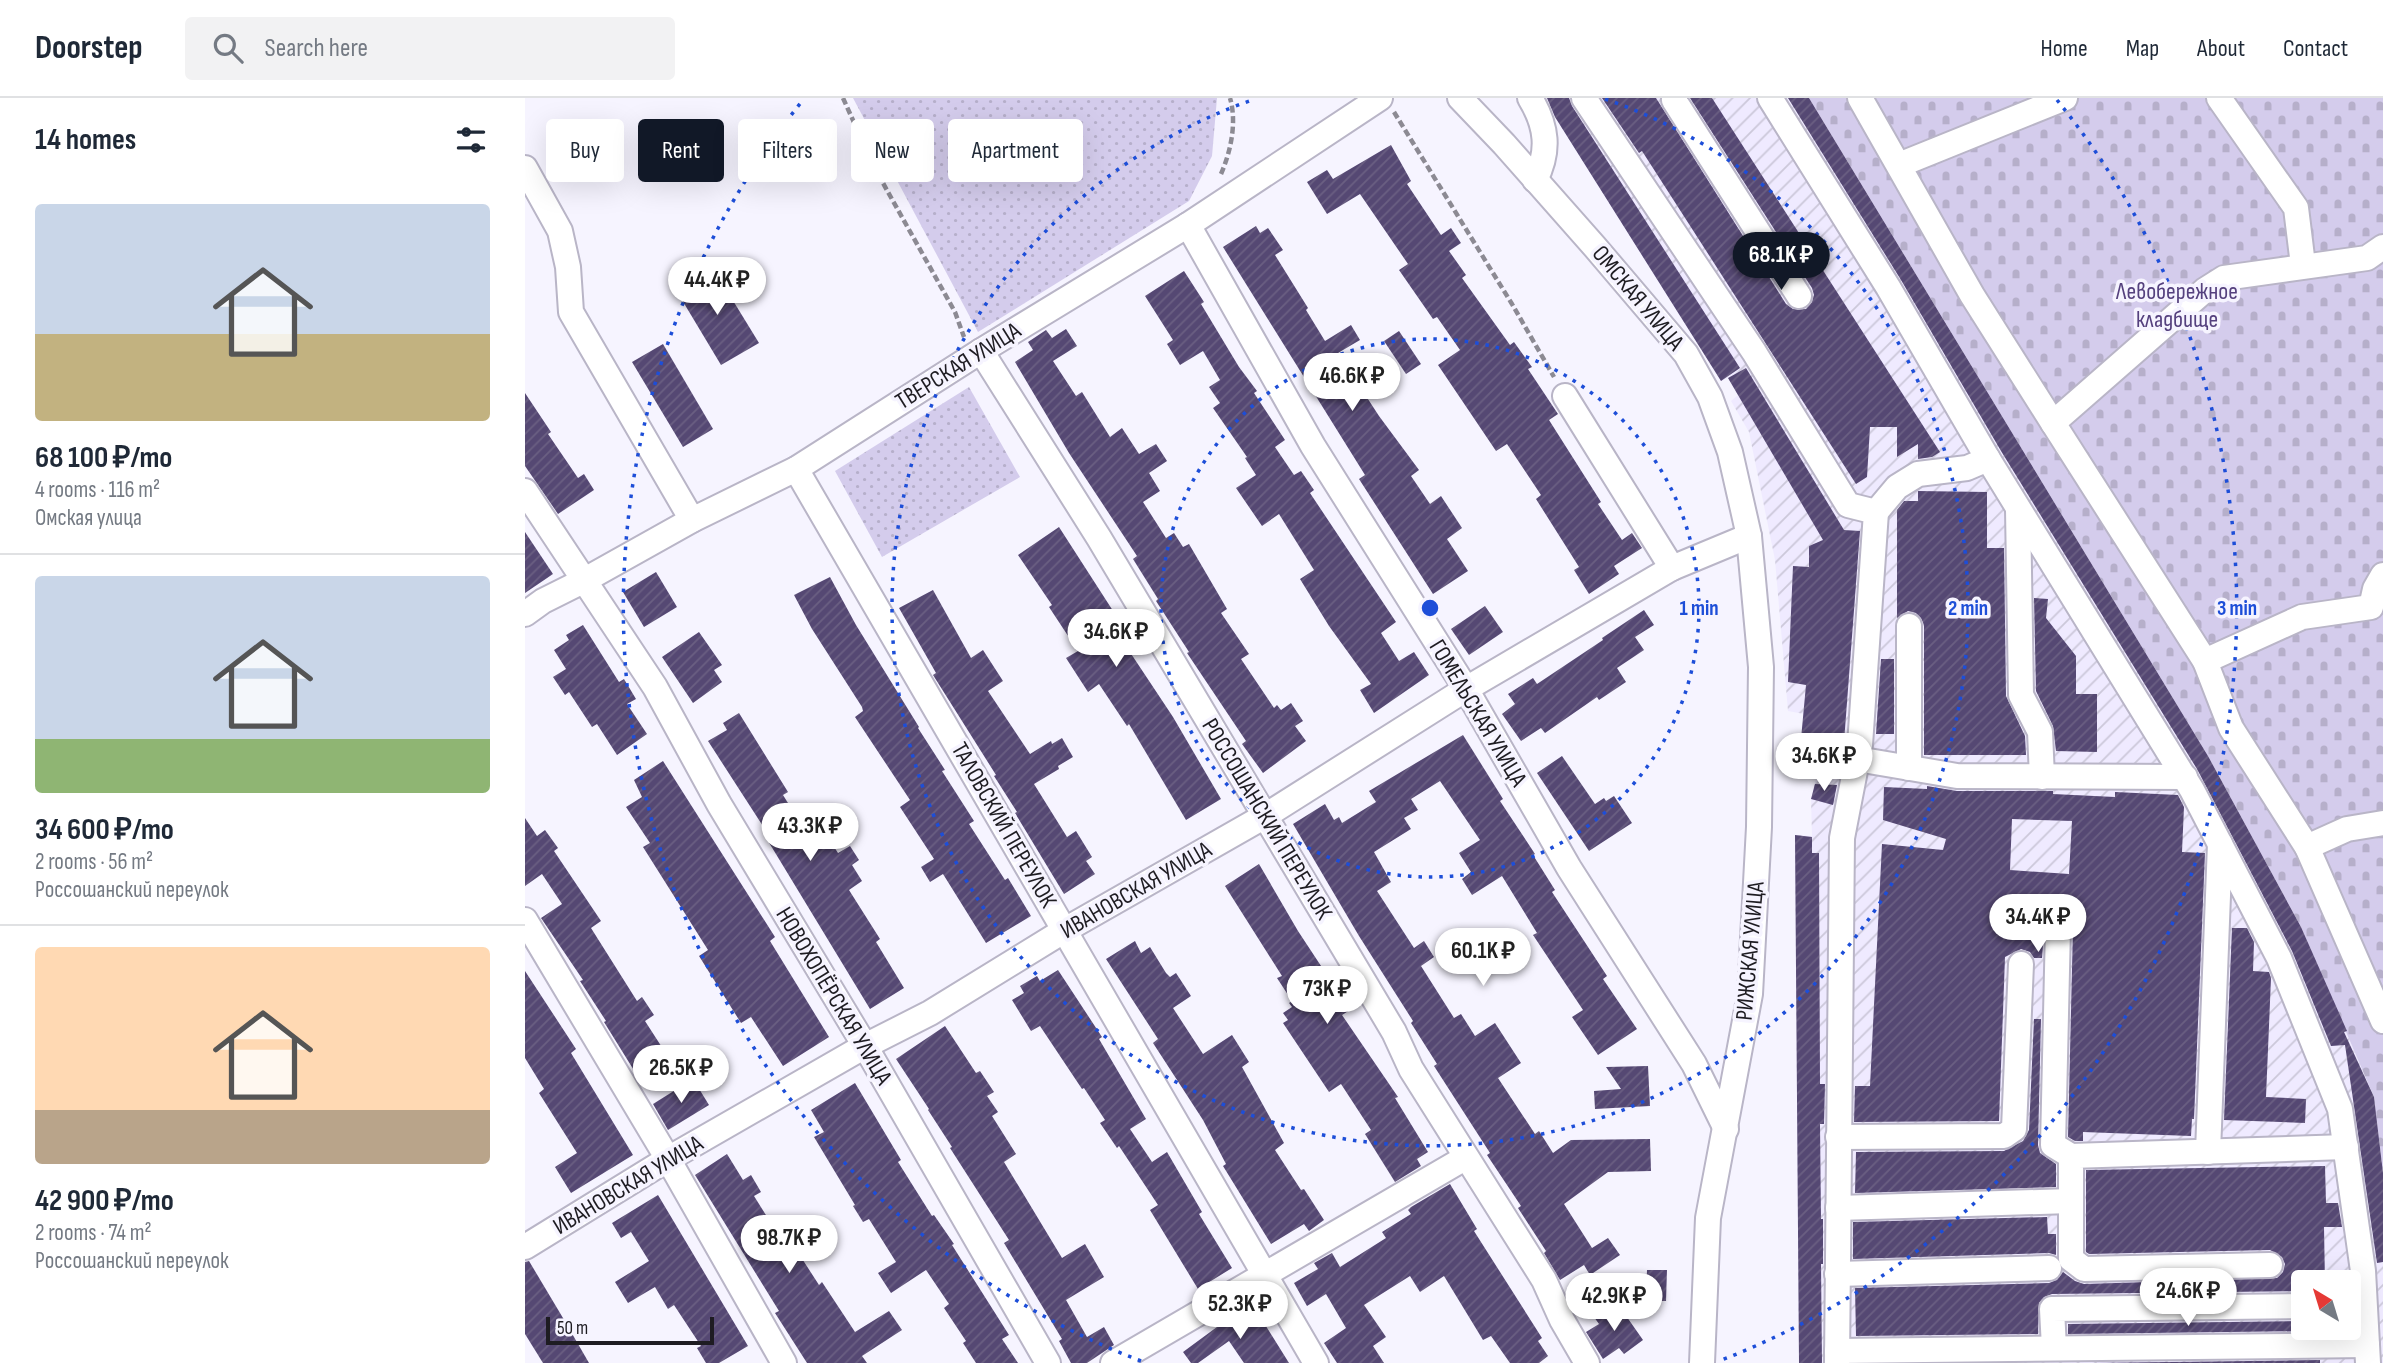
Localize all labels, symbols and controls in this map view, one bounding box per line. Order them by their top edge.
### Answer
search box [185,17,675,80]
text: Doorstep [35,28,143,68]
icon: search [209,29,247,67]
text: Search here [265,33,368,64]
text: Home [2040,34,2088,63]
text: Map [2126,34,2159,63]
text: About [2197,34,2245,63]
text: Contact [2283,34,2348,63]
chip: Buy [546,119,624,182]
chip: Rent [638,119,724,182]
chip: Filters [738,119,837,182]
chip: New [851,119,934,182]
chip: Apartment [948,119,1083,182]
icon: filters [452,121,490,159]
text: 14 homes [35,122,136,158]
pin: 68.1K ₽ [1716,232,1846,292]
street label: ОМСКАЯ УЛИЦА [1586,240,1691,357]
text: 68.1K ₽ [1749,241,1813,269]
icon: home [200,249,326,375]
pin: 44.4K ₽ [652,258,782,317]
text: 44.4K ₽ [684,266,750,294]
park label: Левобережное кладбище [2115,277,2238,334]
street label: ТВЕРСКАЯ УЛИЦА [890,316,1027,416]
pin: 46.6K ₽ [1287,354,1417,413]
text: 46.6K ₽ [1319,362,1385,390]
text: 68 100 ₽/mo [35,440,172,476]
text: 4 rooms · 116 m² [35,476,160,504]
text: Омская улица [35,504,142,532]
centre of rings [1418,596,1442,620]
text: 1 min [1679,596,1719,621]
text: 2 min [1948,596,1988,621]
text: 3 min [2217,596,2257,621]
pin: 34.6K ₽ [1051,610,1181,669]
text: 34.6K ₽ [1084,618,1148,646]
icon: home [200,621,326,747]
street label: ГОМЕЛЬСКАЯ УЛИЦА [1423,634,1534,792]
street label: РОССОШАНСКИЙ ПЕРЕУЛОК [1195,713,1339,925]
pin: 34.6K ₽ [1759,734,1889,793]
street label: ТАЛОВСКИЙ ПЕРЕУЛОК [945,737,1063,913]
text: 34.6K ₽ [1792,742,1856,770]
pin: 43.3K ₽ [745,804,875,863]
text: 34 600 ₽/mo [35,812,174,848]
text: 43.3K ₽ [778,812,842,840]
street label: ИВАНОВСКАЯ УЛИЦА [1055,835,1217,945]
text: 2 rooms · 56 m² [35,848,153,876]
text: Россошанский переулок [35,876,229,904]
street label: РИЖСКАЯ УЛИЦА [1729,880,1771,1022]
pin: 34.4K ₽ [1973,894,2103,954]
street label: НОВОХОПЁРСКАЯ УЛИЦА [770,902,899,1091]
text: 34.4K ₽ [2005,903,2071,931]
pin: 60.1K ₽ [1418,928,1548,988]
text: 60.1K ₽ [1451,937,1515,965]
pin: 73K ₽ [1278,967,1376,1026]
text: 73K ₽ [1303,975,1351,1003]
icon: home [200,992,326,1118]
pin: 26.5K ₽ [616,1046,746,1105]
text: 26.5K ₽ [649,1054,713,1082]
street label: ИВАНОВСКАЯ УЛИЦА [548,1129,709,1241]
text: 42 900 ₽/mo [35,1183,174,1219]
pin: 98.7K ₽ [724,1216,854,1275]
text: 2 rooms · 74 m² [35,1219,152,1247]
text: 98.7K ₽ [757,1224,821,1252]
text: Россошанский переулок [35,1247,229,1275]
pin: 24.6K ₽ [2123,1268,2253,1328]
north arrow [2291,1270,2361,1340]
map controls [2291,1270,2361,1340]
pin: 42.9K ₽ [1549,1274,1679,1333]
text: 24.6K ₽ [2156,1277,2220,1305]
pin: 52.3K ₽ [1175,1282,1305,1341]
text: 42.9K ₽ [1582,1282,1646,1310]
text: 52.3K ₽ [1208,1290,1272,1318]
scale bar [546,1314,714,1346]
text: 50 m [557,1317,588,1340]

